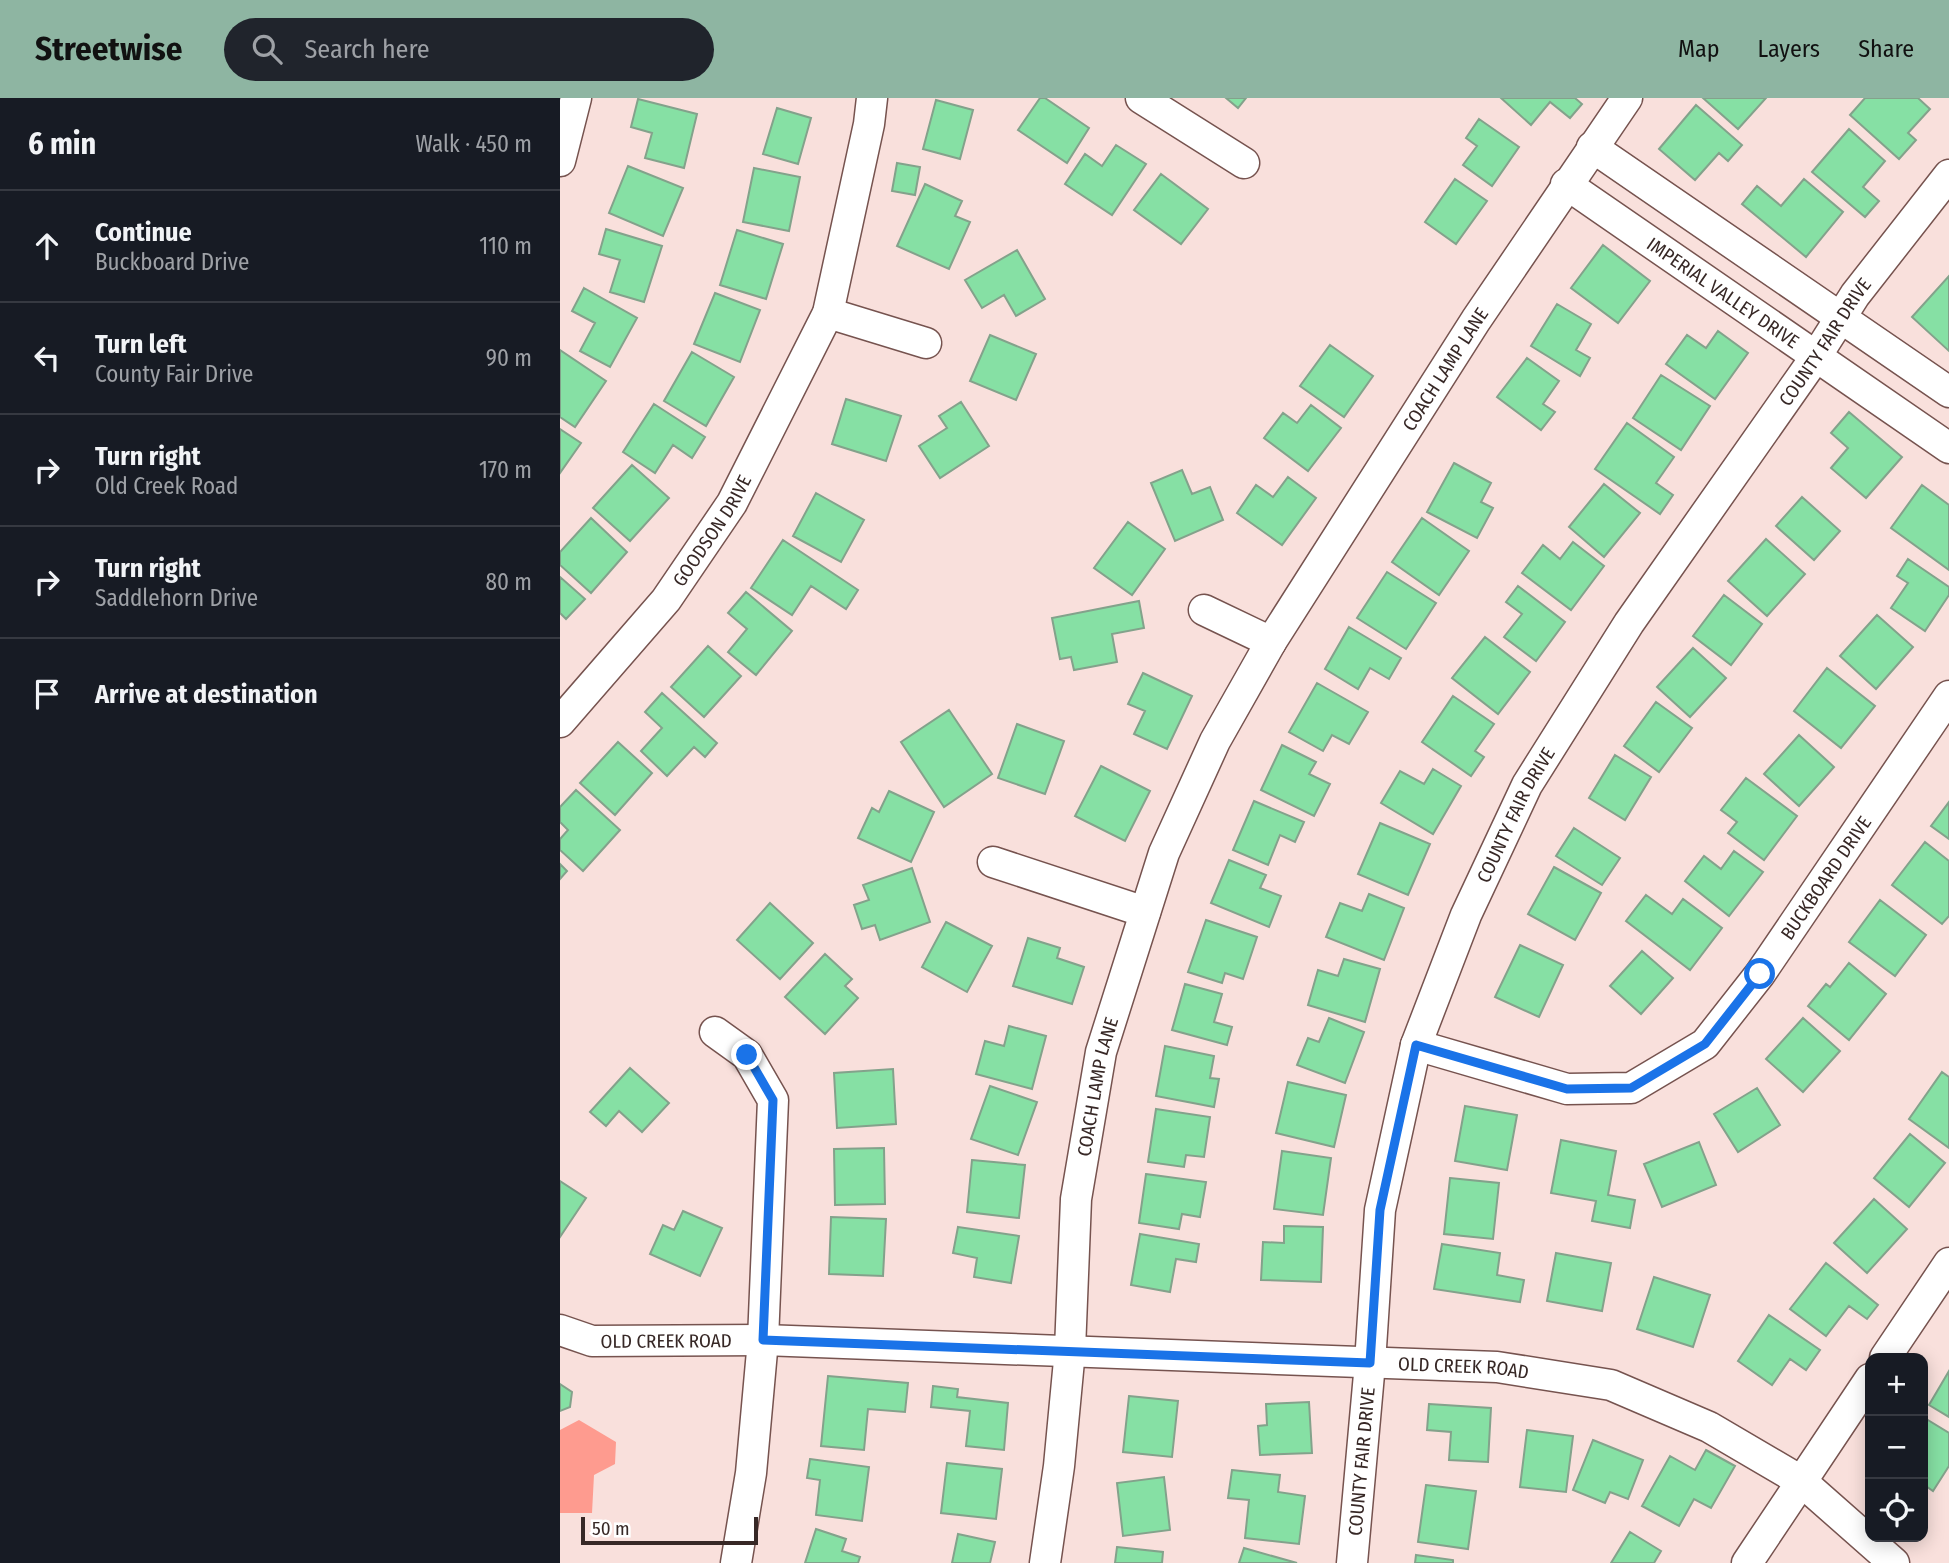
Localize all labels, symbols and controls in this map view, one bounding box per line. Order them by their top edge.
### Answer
search box [224,18,714,81]
text: Streetwise [35,29,182,69]
icon: search [248,30,286,68]
text: Search here [304,34,430,65]
text: Map [1678,35,1720,63]
text: Layers [1758,35,1820,63]
text: Share [1858,35,1914,63]
text: 6 min [28,126,96,162]
text: Walk · 450 m [415,130,532,158]
text: Continue [95,217,192,248]
icon: ahead [28,227,66,265]
text: 110 m [479,232,532,260]
street label: IMPERIAL VALLEY DRIVE [1643,232,1804,353]
text: Buckboard Drive [95,248,249,276]
street label: COUNTY FAIR DRIVE [1774,273,1876,410]
street label: COACH LAMP LANE [1397,303,1493,435]
text: Turn left [95,329,187,360]
icon: left [28,339,66,377]
text: 90 m [486,344,532,372]
text: County Fair Drive [95,360,253,388]
text: Turn right [95,441,201,472]
icon: right [28,451,66,489]
text: 170 m [479,456,532,484]
street label: GOODSON DRIVE [667,471,756,591]
text: Old Creek Road [95,472,238,500]
text: Turn right [95,553,201,584]
icon: right [28,563,66,601]
text: 80 m [485,568,532,596]
text: Saddlehorn Drive [95,584,258,612]
icon: arrive [28,675,66,713]
text: Arrive at destination [95,679,318,710]
street label: COUNTY FAIR DRIVE [1471,743,1559,886]
street label: BUCKBOARD DRIVE [1775,811,1876,944]
route start [1744,958,1775,989]
street label: COACH LAMP LANE [1072,1014,1123,1158]
route end [731,1039,762,1070]
street label: OLD CREEK ROAD [600,1329,732,1352]
street label: OLD CREEK ROAD [1398,1352,1531,1383]
map controls [1865,1353,1928,1542]
button: + [1865,1353,1928,1416]
street label: COUNTY FAIR DRIVE [1343,1386,1379,1537]
button: − [1865,1416,1928,1479]
button: locate [1865,1479,1928,1542]
scale bar [581,1514,758,1546]
text: 50 m [592,1517,630,1540]

